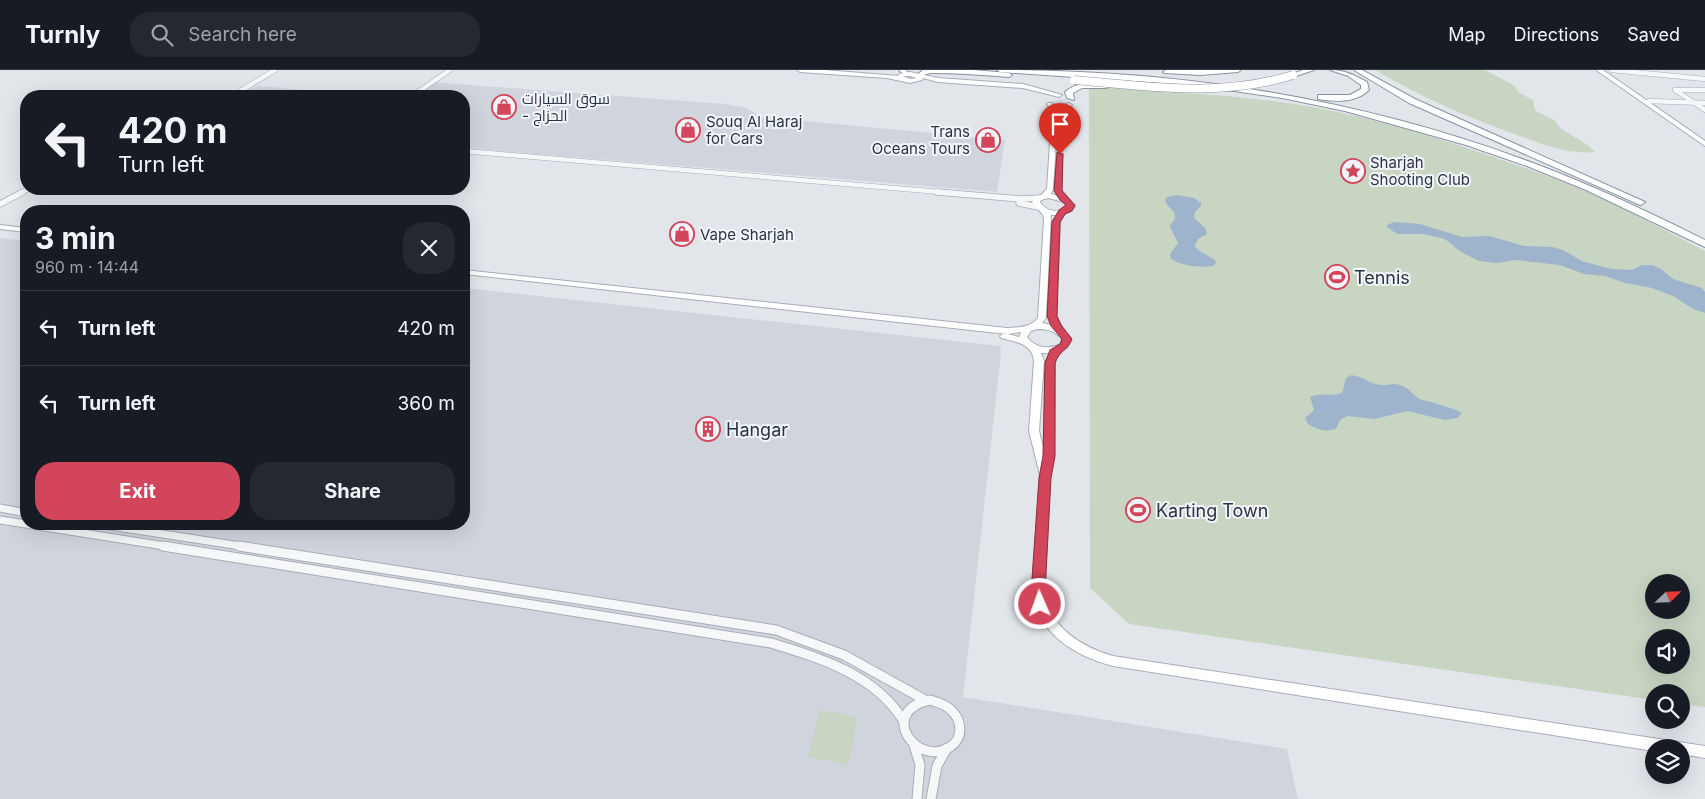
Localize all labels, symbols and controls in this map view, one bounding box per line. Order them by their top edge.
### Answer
search box [130,12,480,57]
text: Turnly [25,20,100,49]
icon: search [148,21,176,49]
text: Search here [188,23,297,46]
text: Map [1448,24,1486,45]
text: Directions [1514,24,1599,45]
text: Saved [1627,24,1680,45]
place label: سوق السيارات - الحزاج [522,89,610,127]
shop icon: سوق السيارات - الحزاج [491,94,517,120]
pin [1039,103,1081,154]
text: 420 m [118,109,228,151]
icon: left [35,110,100,175]
icon: arrive [1046,110,1074,138]
place label: Souq Al Haraj for Cars [706,112,802,148]
shop icon: Souq Al Haraj for Cars [675,117,701,143]
place label: Trans Oceans Tours [872,122,970,158]
shop icon: Trans Oceans Tours [975,127,1001,153]
text: Turn left [118,151,204,177]
place label: Sharjah Shooting Club [1370,153,1470,189]
place icon: Sharjah Shooting Club [1340,158,1366,184]
text: 3 min [35,220,116,256]
shop icon: Vape Sharjah [669,221,695,247]
button: close [403,222,455,274]
place label: Vape Sharjah [700,225,794,244]
text: 960 m · 14:44 [35,257,139,277]
sports icon: Tennis [1324,264,1350,290]
place label: Tennis [1354,267,1410,288]
icon: left [35,314,63,342]
text: Turn left [78,317,156,340]
text: 420 m [397,317,455,340]
icon: left [35,389,63,417]
text: Turn left [78,392,156,415]
text: 360 m [398,392,455,415]
building icon: Hangar [695,416,721,442]
place label: Hangar [726,419,788,440]
button: Exit [35,462,240,520]
button: Share [250,462,455,520]
sports icon: Karting Town [1125,497,1151,523]
place label: Karting Town [1156,500,1268,521]
north arrow [1645,574,1690,619]
map controls [1645,574,1690,784]
position arrow [1013,577,1065,629]
button: sound [1645,629,1690,674]
button: search [1645,684,1690,729]
button: layers [1645,739,1690,784]

